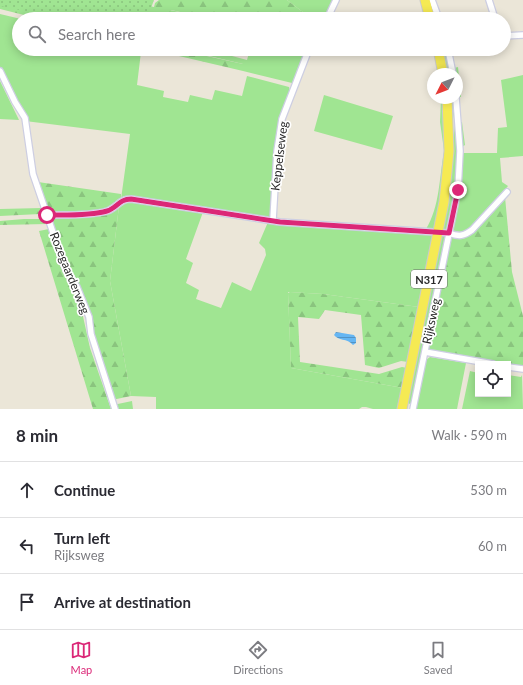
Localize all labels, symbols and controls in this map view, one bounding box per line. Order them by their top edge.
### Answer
search box [12,12,511,56]
icon: search [26,23,48,45]
text: Search here [58,25,135,43]
north arrow [427,68,463,104]
street label: Keppelseweg [267,120,291,192]
route end [449,181,467,199]
route start [38,206,56,224]
street label: Rozegaarderweg [47,230,93,316]
road number: N317 [411,270,447,288]
street label: Rijksweg [419,297,443,345]
map controls [475,361,511,397]
button: locate [475,361,511,397]
text: 8 min [16,425,58,446]
text: Walk · 590 m [431,427,507,443]
icon: ahead [16,479,38,501]
text: Continue [54,481,115,499]
text: 530 m [470,482,507,498]
text: Turn left [54,529,110,547]
icon: left [16,535,38,557]
text: 60 m [478,538,507,554]
text: Rijksweg [54,547,104,563]
icon: arrive [16,591,38,613]
text: Arrive at destination [54,593,191,611]
tab: Map [70,639,92,676]
tab: Directions [233,639,283,676]
tab: Saved [424,639,453,676]

